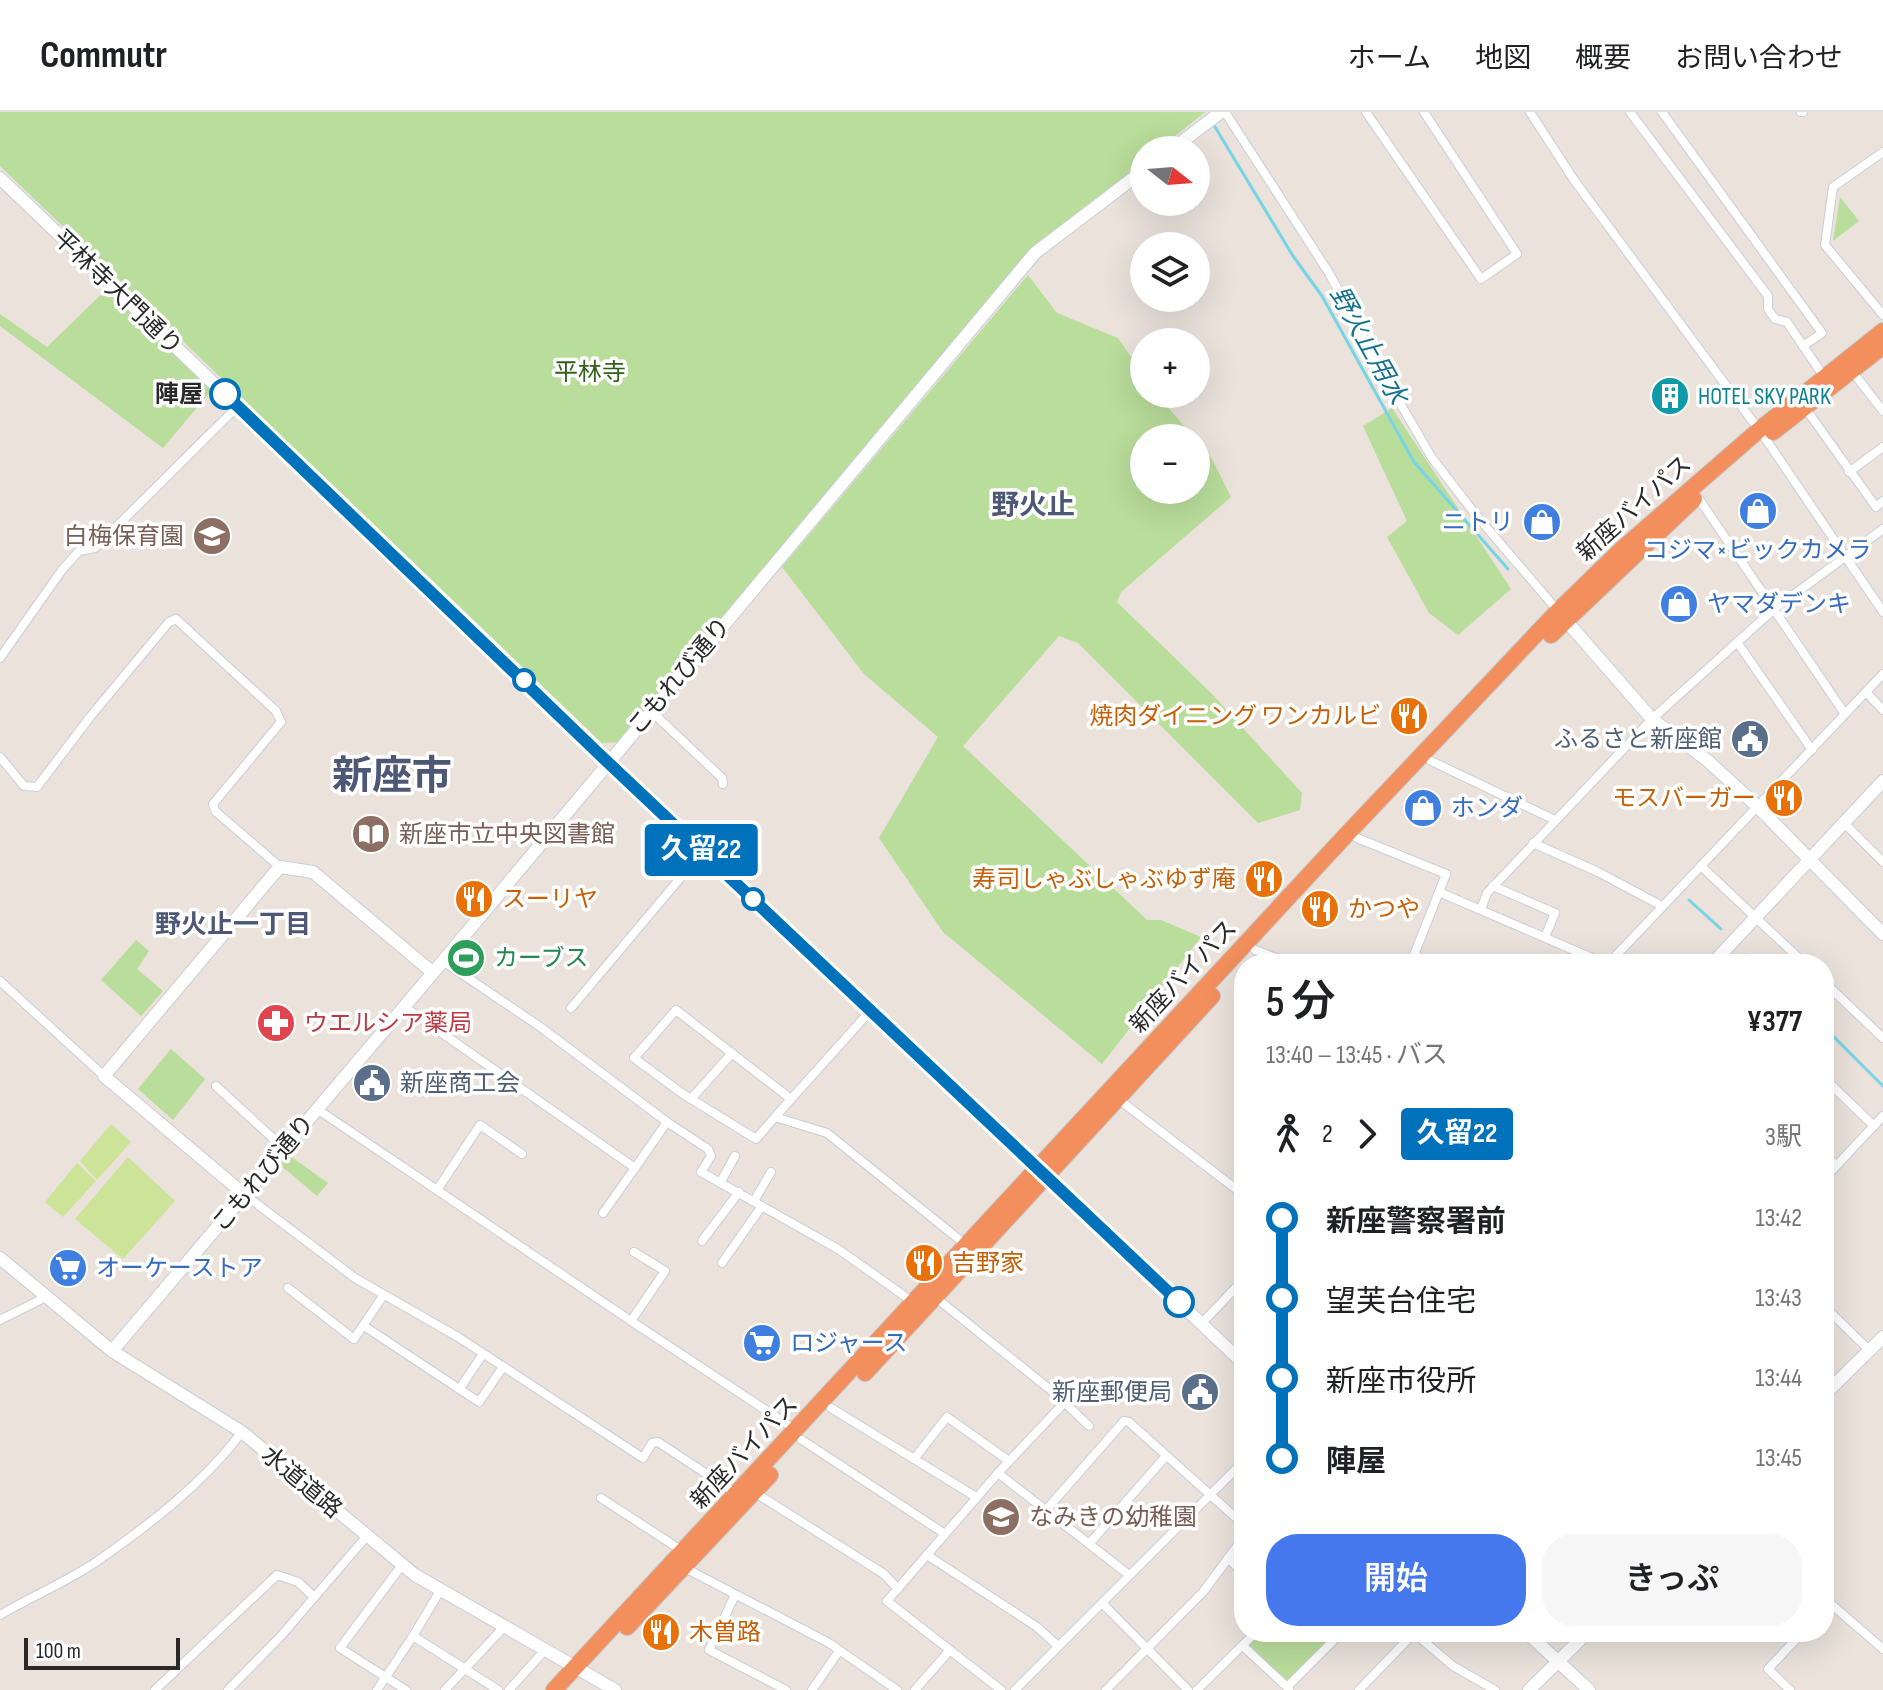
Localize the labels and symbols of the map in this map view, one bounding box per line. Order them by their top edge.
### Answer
north arrow [1130,136,1210,216]
street label: 平林寺大門通り [47,224,188,361]
water label: 野火止用水 [1323,281,1414,413]
park label: 平林寺 [554,358,626,387]
building icon: HOTEL SKY PARK [1649,375,1691,417]
marker: 陣屋 [210,379,240,409]
place label: 陣屋 [155,380,203,409]
place label: HOTEL SKY PARK [1698,382,1831,411]
street label: 新座バイパス [1571,450,1697,567]
district label: 野火止 [991,489,1075,522]
shop icon: コジマ×ビックカメラ [1737,490,1779,532]
shop icon: ニトリ [1521,501,1563,543]
place label: ニトリ [1442,508,1514,537]
school or university icon: 白梅保育園 [191,515,233,557]
place label: 白梅保育園 [64,522,184,551]
place label: コジマ×ビックカメラ [1644,536,1872,565]
shop icon: ヤマダデンキ [1658,583,1700,625]
place label: ヤマダデンキ [1707,590,1851,619]
street label: こもれび通り [622,612,737,741]
unlabelled marker [513,669,535,691]
restaurant icon: 焼肉ダイニング ワンカルビ [1388,695,1430,737]
place label: 焼肉ダイニング ワンカルビ [1089,702,1381,731]
public building icon: ふるさと新座館 [1729,718,1771,760]
place label: ふるさと新座館 [1554,725,1722,754]
district label: 新座市 [332,753,452,801]
restaurant icon: モスバーガー [1763,777,1805,819]
place label: モスバーガー [1612,784,1756,813]
shop icon: ホンダ [1402,787,1444,829]
place label: ホンダ [1451,794,1523,823]
library icon: 新座市立中央図書館 [350,813,392,855]
place label: 新座市立中央図書館 [399,820,615,849]
line badge: 久留22 [645,824,757,876]
restaurant icon: 寿司しゃぶしゃぶゆず庵 [1243,858,1285,900]
place label: 寿司しゃぶしゃぶゆず庵 [972,865,1236,894]
restaurant icon: スーリヤ [453,878,495,920]
place label: スーリヤ [502,885,598,914]
unlabelled marker [742,888,764,910]
restaurant icon: かつや [1299,888,1341,930]
place label: かつや [1348,895,1420,924]
district label: 野火止一丁目 [155,910,311,941]
street label: 新座バイパス [1124,914,1243,1039]
sports icon: カーブス [445,937,487,979]
place label: カーブス [494,944,589,973]
pharmacy icon: ウエルシア薬局 [255,1002,297,1044]
place label: ウエルシア薬局 [304,1009,472,1038]
public building icon: 新座商工会 [351,1062,393,1104]
place label: 新座商工会 [400,1069,520,1098]
street label: こもれび通り [206,1109,321,1238]
restaurant icon: 吉野家 [903,1242,945,1284]
supermarket icon: オーケーストア [47,1247,89,1289]
place label: 吉野家 [952,1249,1024,1278]
place label: オーケーストア [96,1254,263,1283]
unlabelled marker [1164,1287,1194,1317]
supermarket icon: ロジャース [741,1322,783,1364]
place label: ロジャース [790,1329,908,1358]
public building icon: 新座郵便局 [1179,1371,1221,1413]
place label: 新座郵便局 [1052,1378,1172,1407]
street label: 新座バイパス [685,1390,804,1515]
street label: 水道道路 [256,1440,348,1524]
school or university icon: なみきの幼稚園 [980,1496,1022,1538]
place label: なみきの幼稚園 [1029,1503,1197,1532]
restaurant icon: 木曽路 [640,1611,682,1653]
place label: 木曽路 [689,1618,761,1647]
scale bar [24,1634,180,1670]

